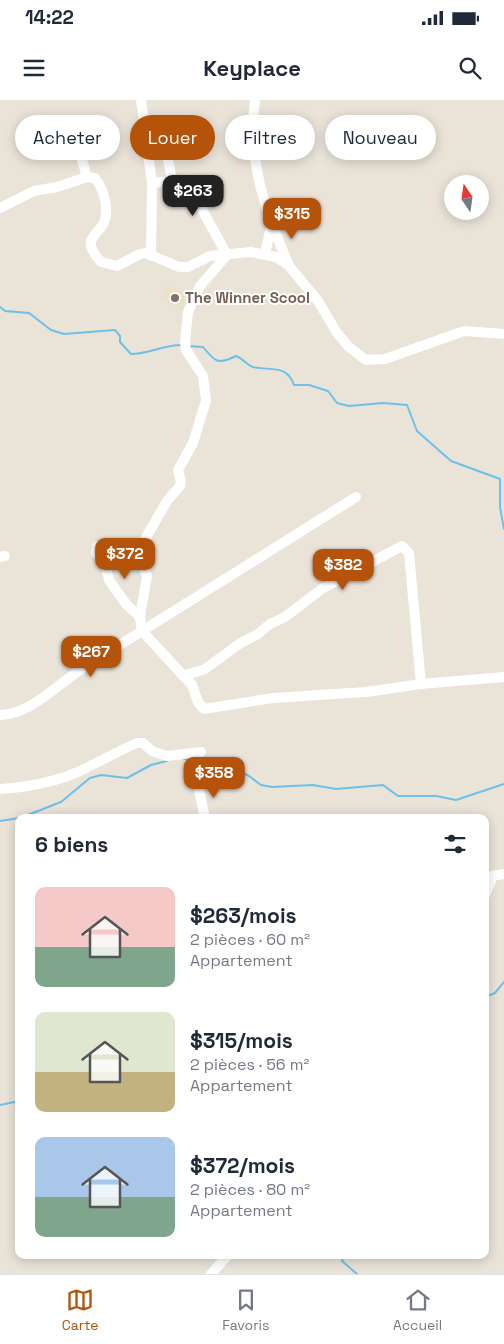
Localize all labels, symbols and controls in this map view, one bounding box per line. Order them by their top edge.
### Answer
text: 14:22 [25,5,74,30]
icon: menu [20,54,48,82]
text: Keyplace [203,54,301,82]
icon: search [456,54,484,82]
chip: Acheter [15,115,120,160]
chip: Louer [130,115,215,160]
chip: Filtres [225,115,315,160]
chip: Nouveau [325,115,436,160]
pin: $263 [163,174,223,217]
north arrow [444,175,489,220]
map controls [444,175,489,220]
text: $263 [174,180,212,201]
pin: $315 [262,198,322,240]
text: $315 [274,203,310,224]
place label: The Winner Scool [185,288,310,307]
marker: The Winner Scool [169,292,181,304]
pin: $372 [95,538,155,580]
text: $372 [106,543,144,564]
pin: $382 [313,548,373,591]
text: $382 [324,554,362,575]
pin: $267 [61,636,121,678]
text: $267 [72,641,110,662]
pin: $358 [184,756,244,799]
text: $358 [195,762,233,783]
icon: filters [441,830,469,858]
text: 6 biens [35,831,108,858]
text: $263/mois [190,902,296,929]
icon: home [75,907,135,967]
text: 2 pièces · 60 m² [190,929,310,950]
text: Appartement [190,950,293,971]
text: $315/mois [190,1027,293,1054]
icon: home [75,1032,135,1092]
text: 2 pièces · 56 m² [190,1054,309,1075]
text: Appartement [190,1075,293,1096]
text: $372/mois [190,1152,295,1179]
icon: home [75,1157,135,1217]
text: 2 pièces · 80 m² [190,1179,310,1200]
text: Appartement [190,1200,293,1221]
tab: Carte [62,1286,99,1334]
tab: Favoris [222,1286,269,1334]
tab: Accueil [393,1286,442,1334]

